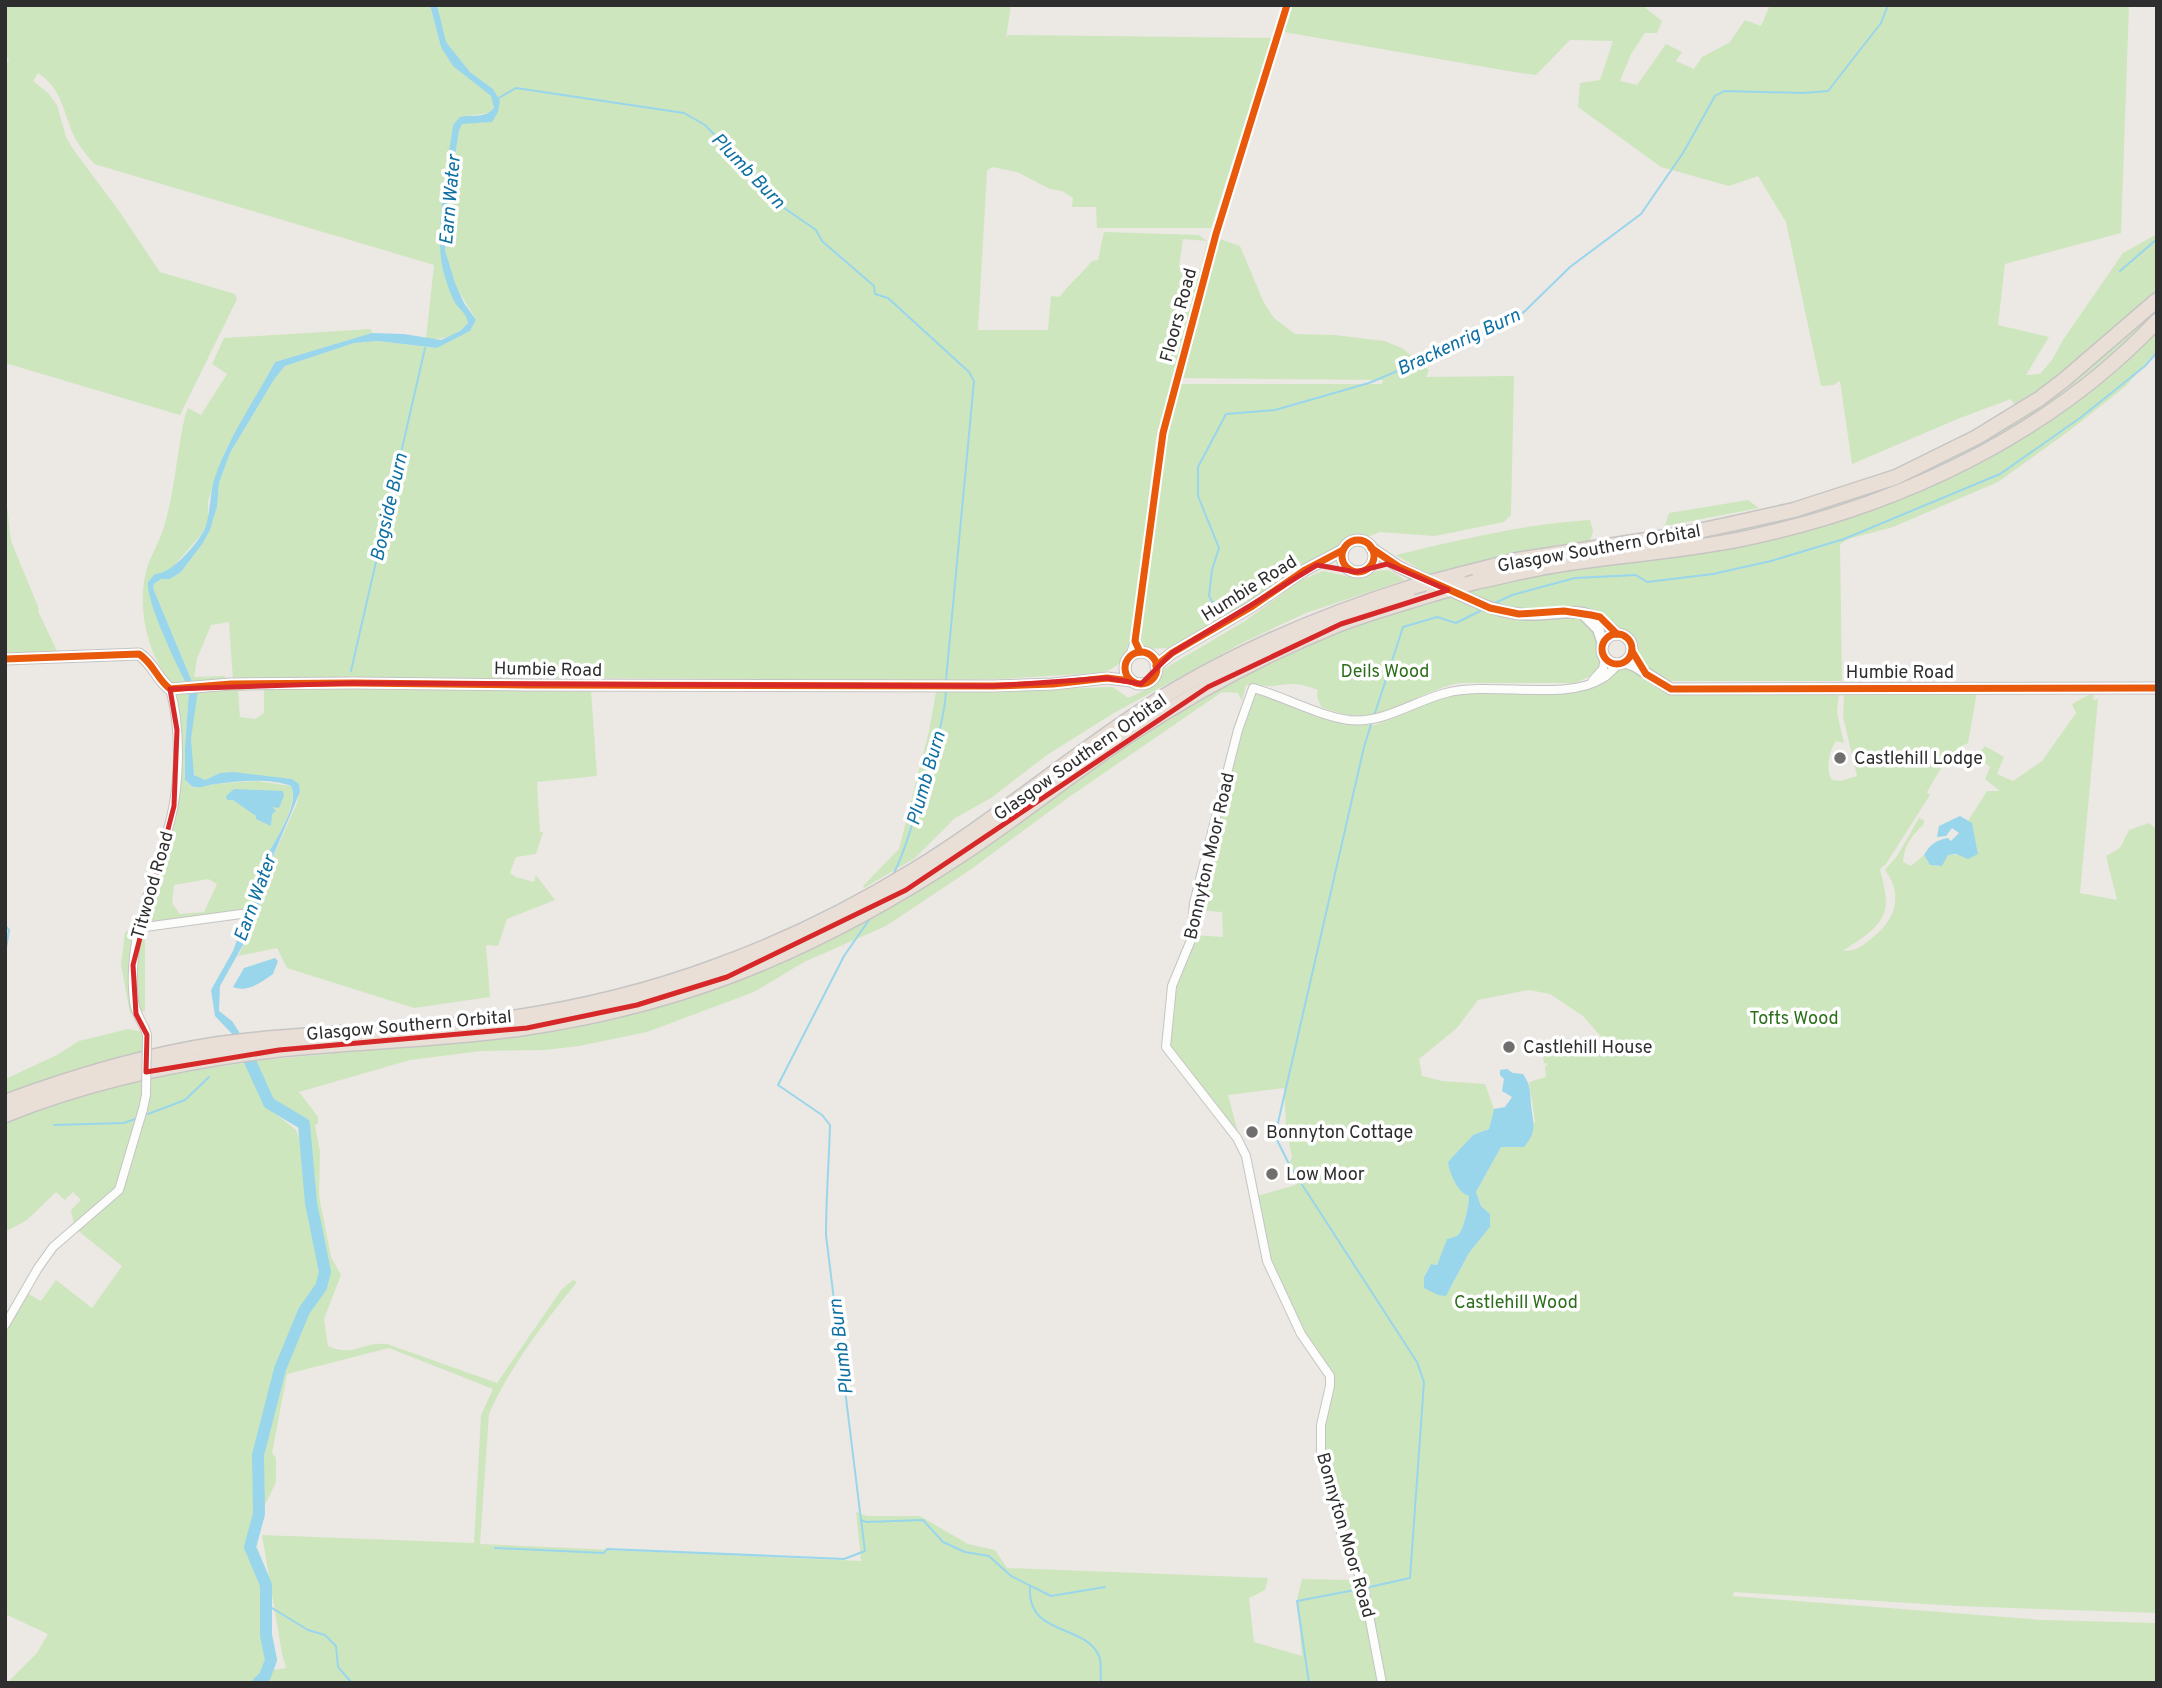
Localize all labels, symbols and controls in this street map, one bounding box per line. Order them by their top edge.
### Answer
water label: Plumb Burn [705,128,790,215]
water label: Earn Water [435,152,467,246]
street label: Floors Road [1156,266,1203,365]
water label: Brackenrig Burn [1393,303,1525,382]
water label: Bogside Burn [366,451,414,564]
street label: Glasgow Southern Orbital [1496,520,1703,579]
street label: Humbie Road [1198,551,1302,628]
street label: Humbie Road [494,658,602,683]
park label: Deils Wood [1341,661,1429,684]
street label: Humbie Road [1846,662,1954,685]
street label: Glasgow Southern Orbital [990,690,1172,827]
water label: Plumb Burn [902,728,952,828]
place label: Castlehill Lodge [1854,748,1983,771]
marker: Castlehill Lodge [1832,750,1848,766]
street label: Bonnyton Moor Road [1180,771,1241,942]
street label: Titwood Road [127,829,180,942]
water label: Earn Water [229,851,283,945]
street label: Glasgow Southern Orbital [305,1006,513,1047]
park label: Tofts Wood [1749,1008,1839,1031]
place label: Castlehill House [1523,1037,1652,1060]
marker: Castlehill House [1501,1039,1517,1055]
place label: Bonnyton Cottage [1266,1122,1413,1145]
marker: Bonnyton Cottage [1244,1124,1260,1140]
place label: Low Moor [1286,1164,1365,1187]
marker: Low Moor [1264,1166,1280,1182]
park label: Castlehill Wood [1454,1292,1578,1315]
water label: Plumb Burn [824,1297,860,1396]
street label: Bonnyton Moor Road [1310,1450,1379,1621]

